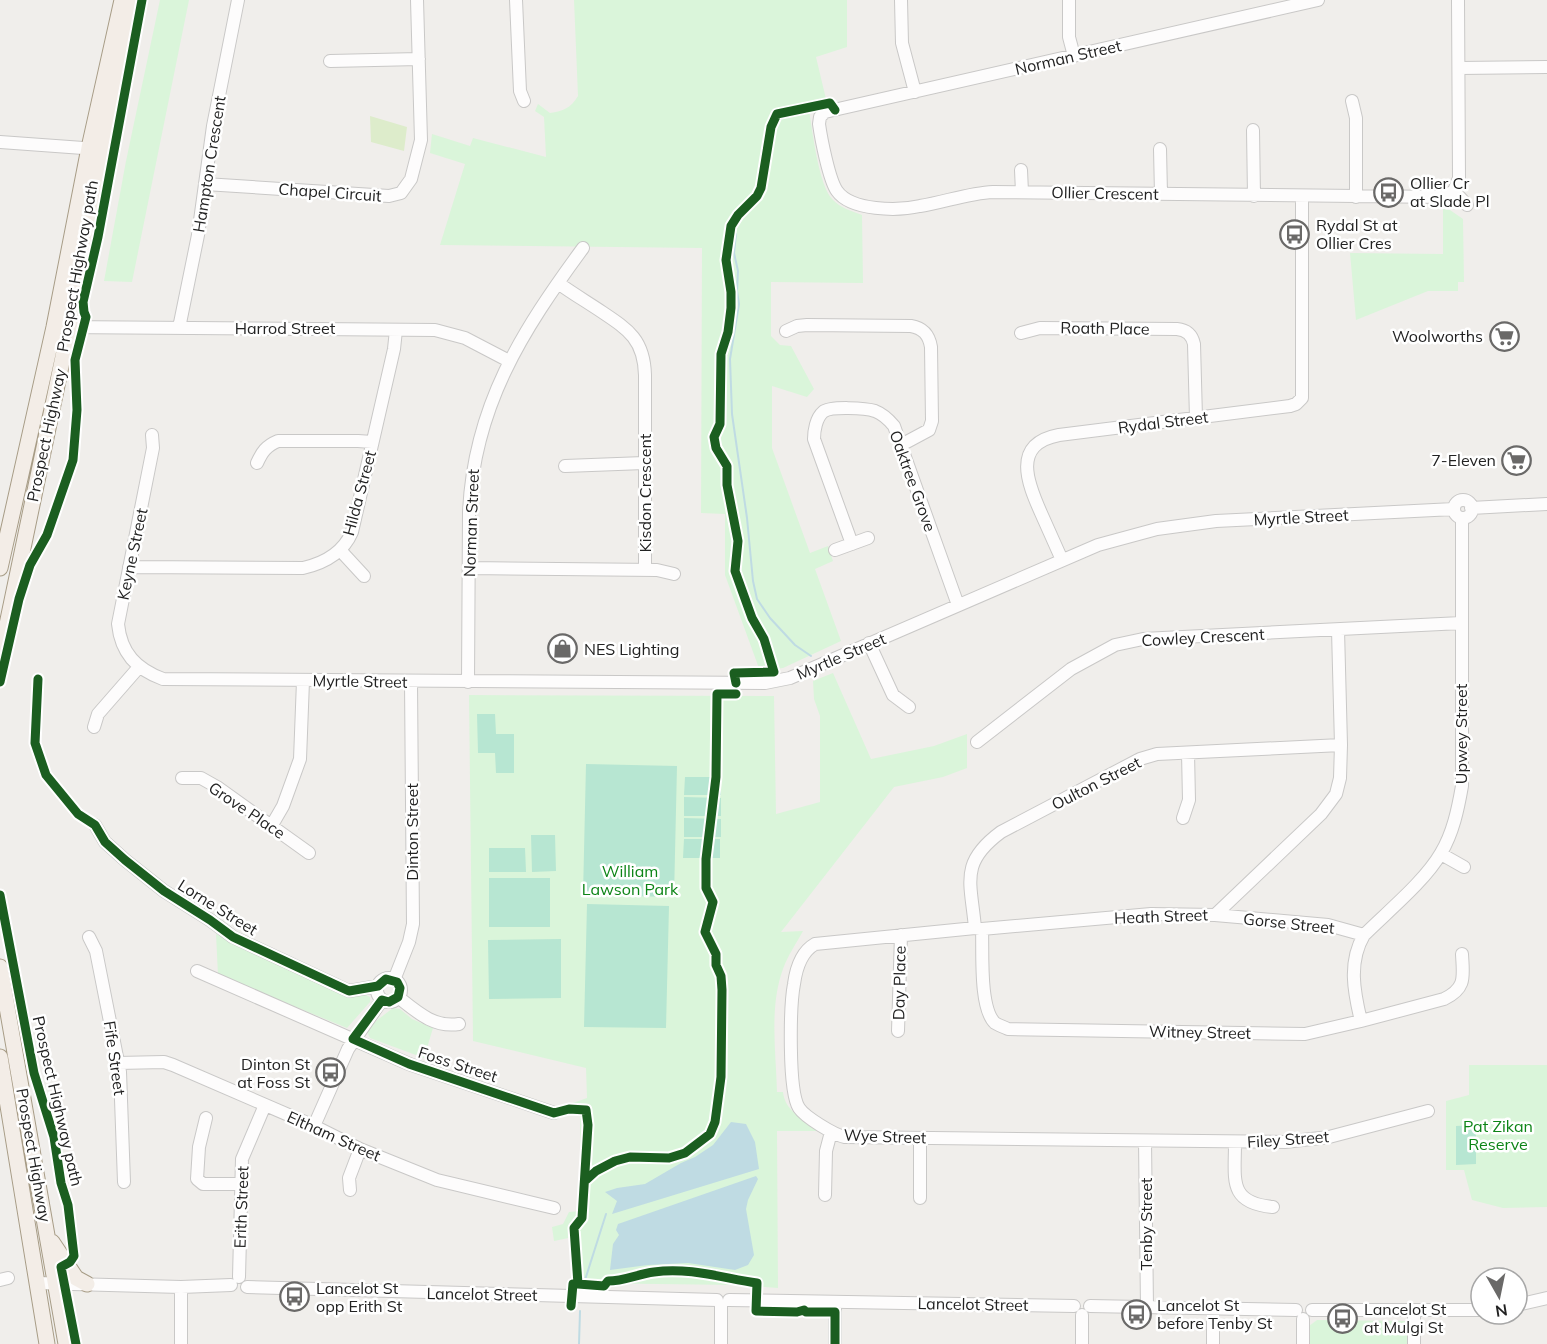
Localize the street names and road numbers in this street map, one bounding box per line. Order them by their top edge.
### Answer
street label: Norman Street [1013,35,1123,79]
street label: Hampton Crescent [188,94,230,234]
street label: Chapel Circuit [278,178,383,206]
street label: Prospect Highway path [52,179,102,353]
street label: Ollier Crescent [1051,182,1159,204]
street label: Roath Place [1060,317,1150,339]
street label: Harrod Street [235,318,336,338]
street label: Prospect Highway [22,366,70,504]
street label: Rydal Street [1117,406,1210,437]
street label: Oaktree Grove [885,428,941,534]
street label: Kisdon Crescent [635,433,655,552]
street label: Hilda Street [338,448,380,538]
street label: Norman Street [459,468,483,577]
street label: Myrtle Street [1253,505,1349,529]
street label: Keyne Street [112,506,152,602]
street label: Cowley Crescent [1141,624,1265,650]
street label: Myrtle Street [793,628,889,684]
street label: Myrtle Street [312,670,408,692]
street label: Upwey Street [1451,683,1471,784]
street label: Oulton Street [1048,752,1144,814]
street label: Grove Place [205,777,289,843]
street label: Dinton Street [402,783,422,881]
street label: Lorne Street [174,875,262,940]
street label: Heath Street [1114,904,1209,928]
street label: Gorse Street [1242,908,1336,938]
street label: Day Place [888,946,910,1020]
street label: Prospect Highway path [29,1014,87,1188]
street label: Fife Street [100,1019,130,1097]
street label: Witney Street [1149,1021,1252,1043]
street label: Foss Street [416,1042,501,1086]
street label: Prospect Highway [13,1086,55,1224]
street label: Eltham Street [284,1106,384,1166]
street label: Wye Street [843,1125,927,1147]
street label: Filey Street [1246,1126,1330,1152]
street label: Erith Street [230,1165,252,1249]
street label: Tenby Street [1136,1177,1156,1270]
street label: Lancelot Street [426,1283,538,1305]
street label: Lancelot Street [917,1293,1029,1315]

